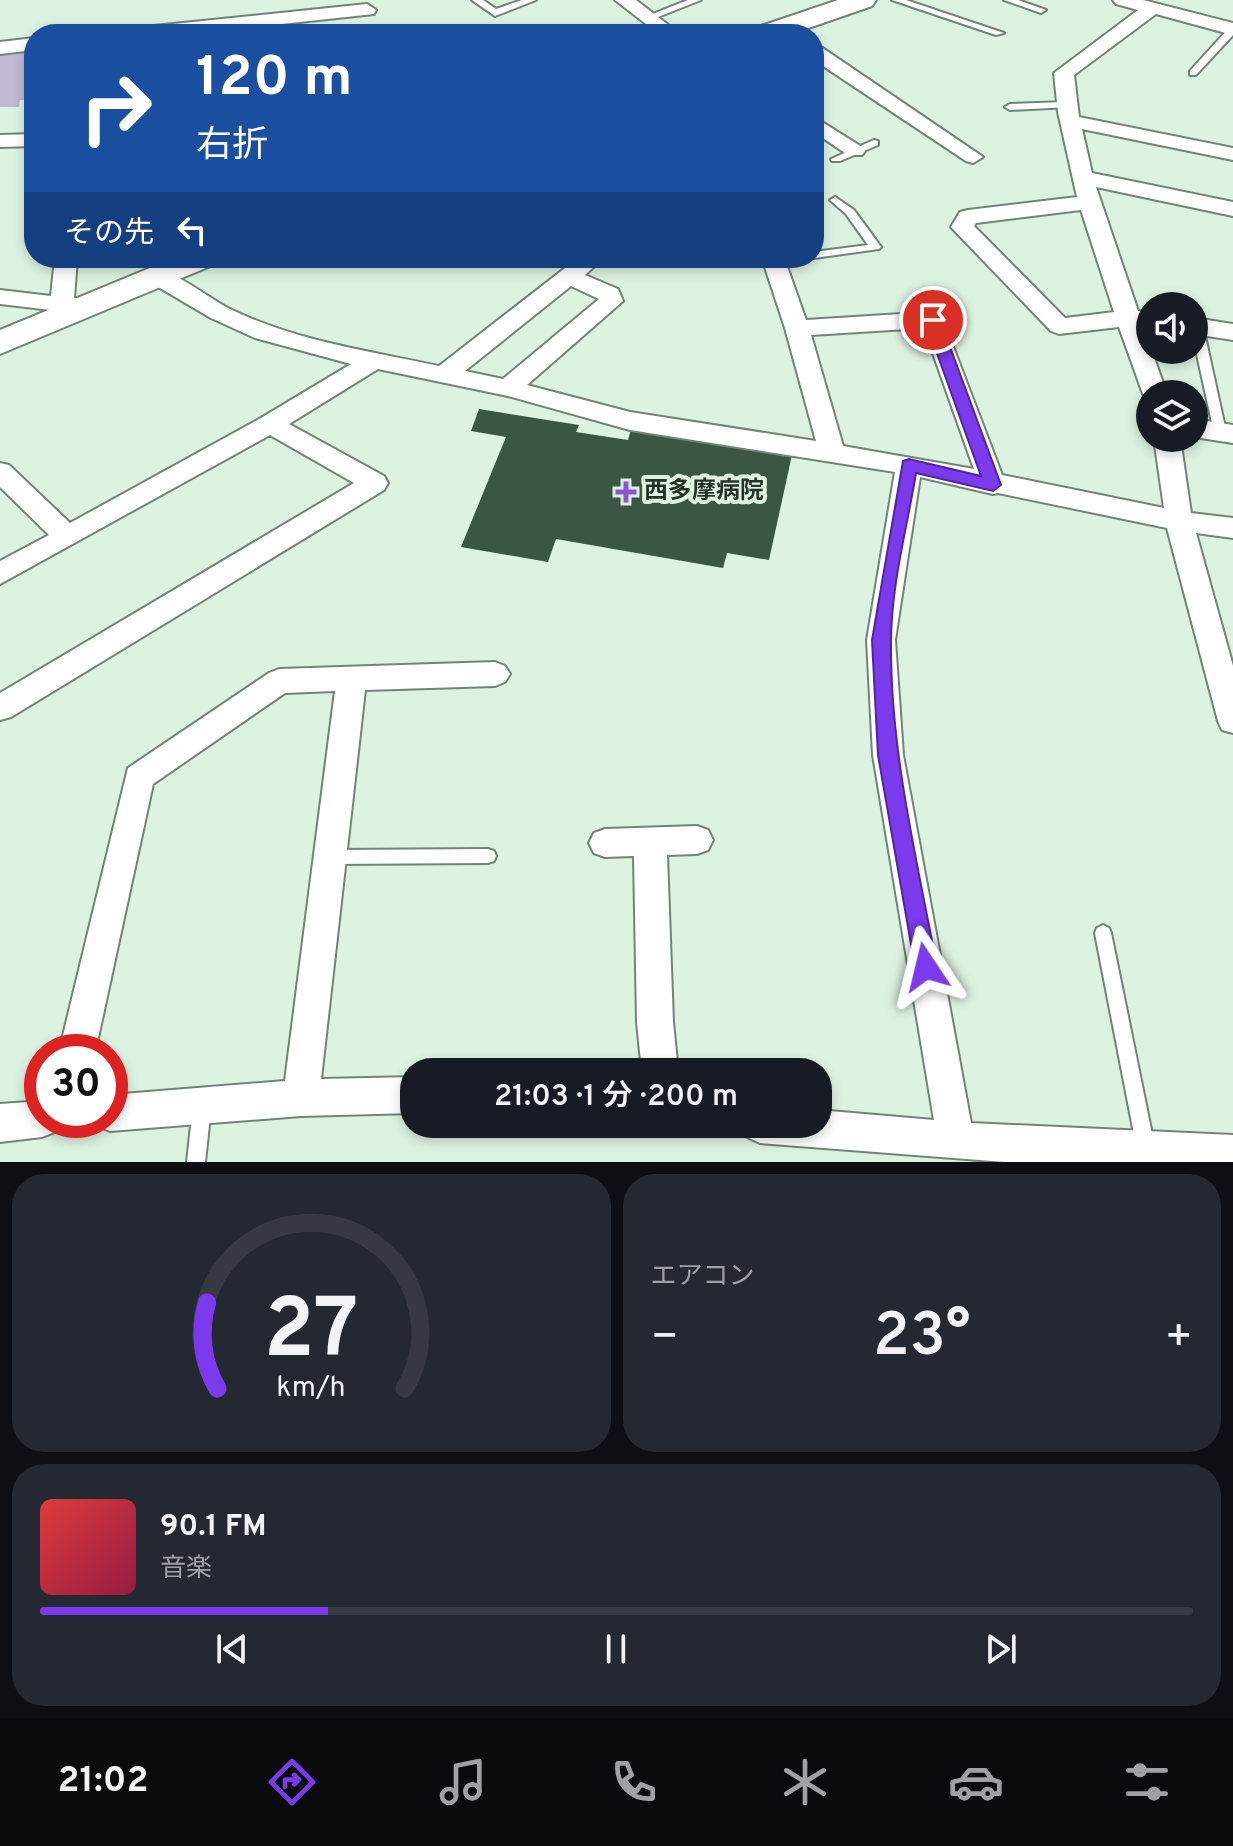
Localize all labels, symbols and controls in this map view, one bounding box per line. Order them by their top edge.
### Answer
text: 120 m [196,45,353,115]
icon: right [64,56,168,160]
text: 右折 [196,124,268,170]
icon: left [170,208,214,252]
text: その先 [64,216,154,253]
pin [899,286,967,354]
map controls [1136,292,1208,452]
button: sound [1136,292,1208,364]
icon: arrive [911,298,955,342]
button: layers [1136,380,1208,452]
place label: 西多摩病院 [644,477,764,507]
marker: 西多摩病院 [615,481,637,503]
position arrow [884,925,968,1009]
speed limit sign: 30 [24,1034,128,1138]
text: 21:03 · 1 分 · 200 m [494,1079,738,1116]
text: エアコン [651,1261,755,1294]
text: 27 [264,1282,359,1387]
text: 23° [873,1301,971,1377]
text: − [651,1311,679,1367]
text: + [1165,1311,1193,1367]
text: km/h [277,1371,346,1407]
text: 90.1 FM [160,1509,267,1546]
text: 音楽 [160,1553,212,1586]
icon: previous [210,1627,254,1671]
icon: pause [594,1627,638,1671]
icon: next [979,1627,1023,1671]
icon: directions [264,1754,320,1810]
icon: music [435,1754,491,1810]
icon: phone [606,1754,662,1810]
icon: climate [777,1754,833,1810]
icon: car [948,1754,1004,1810]
icon: filters [1119,1754,1175,1810]
text: 21:02 [58,1759,148,1805]

